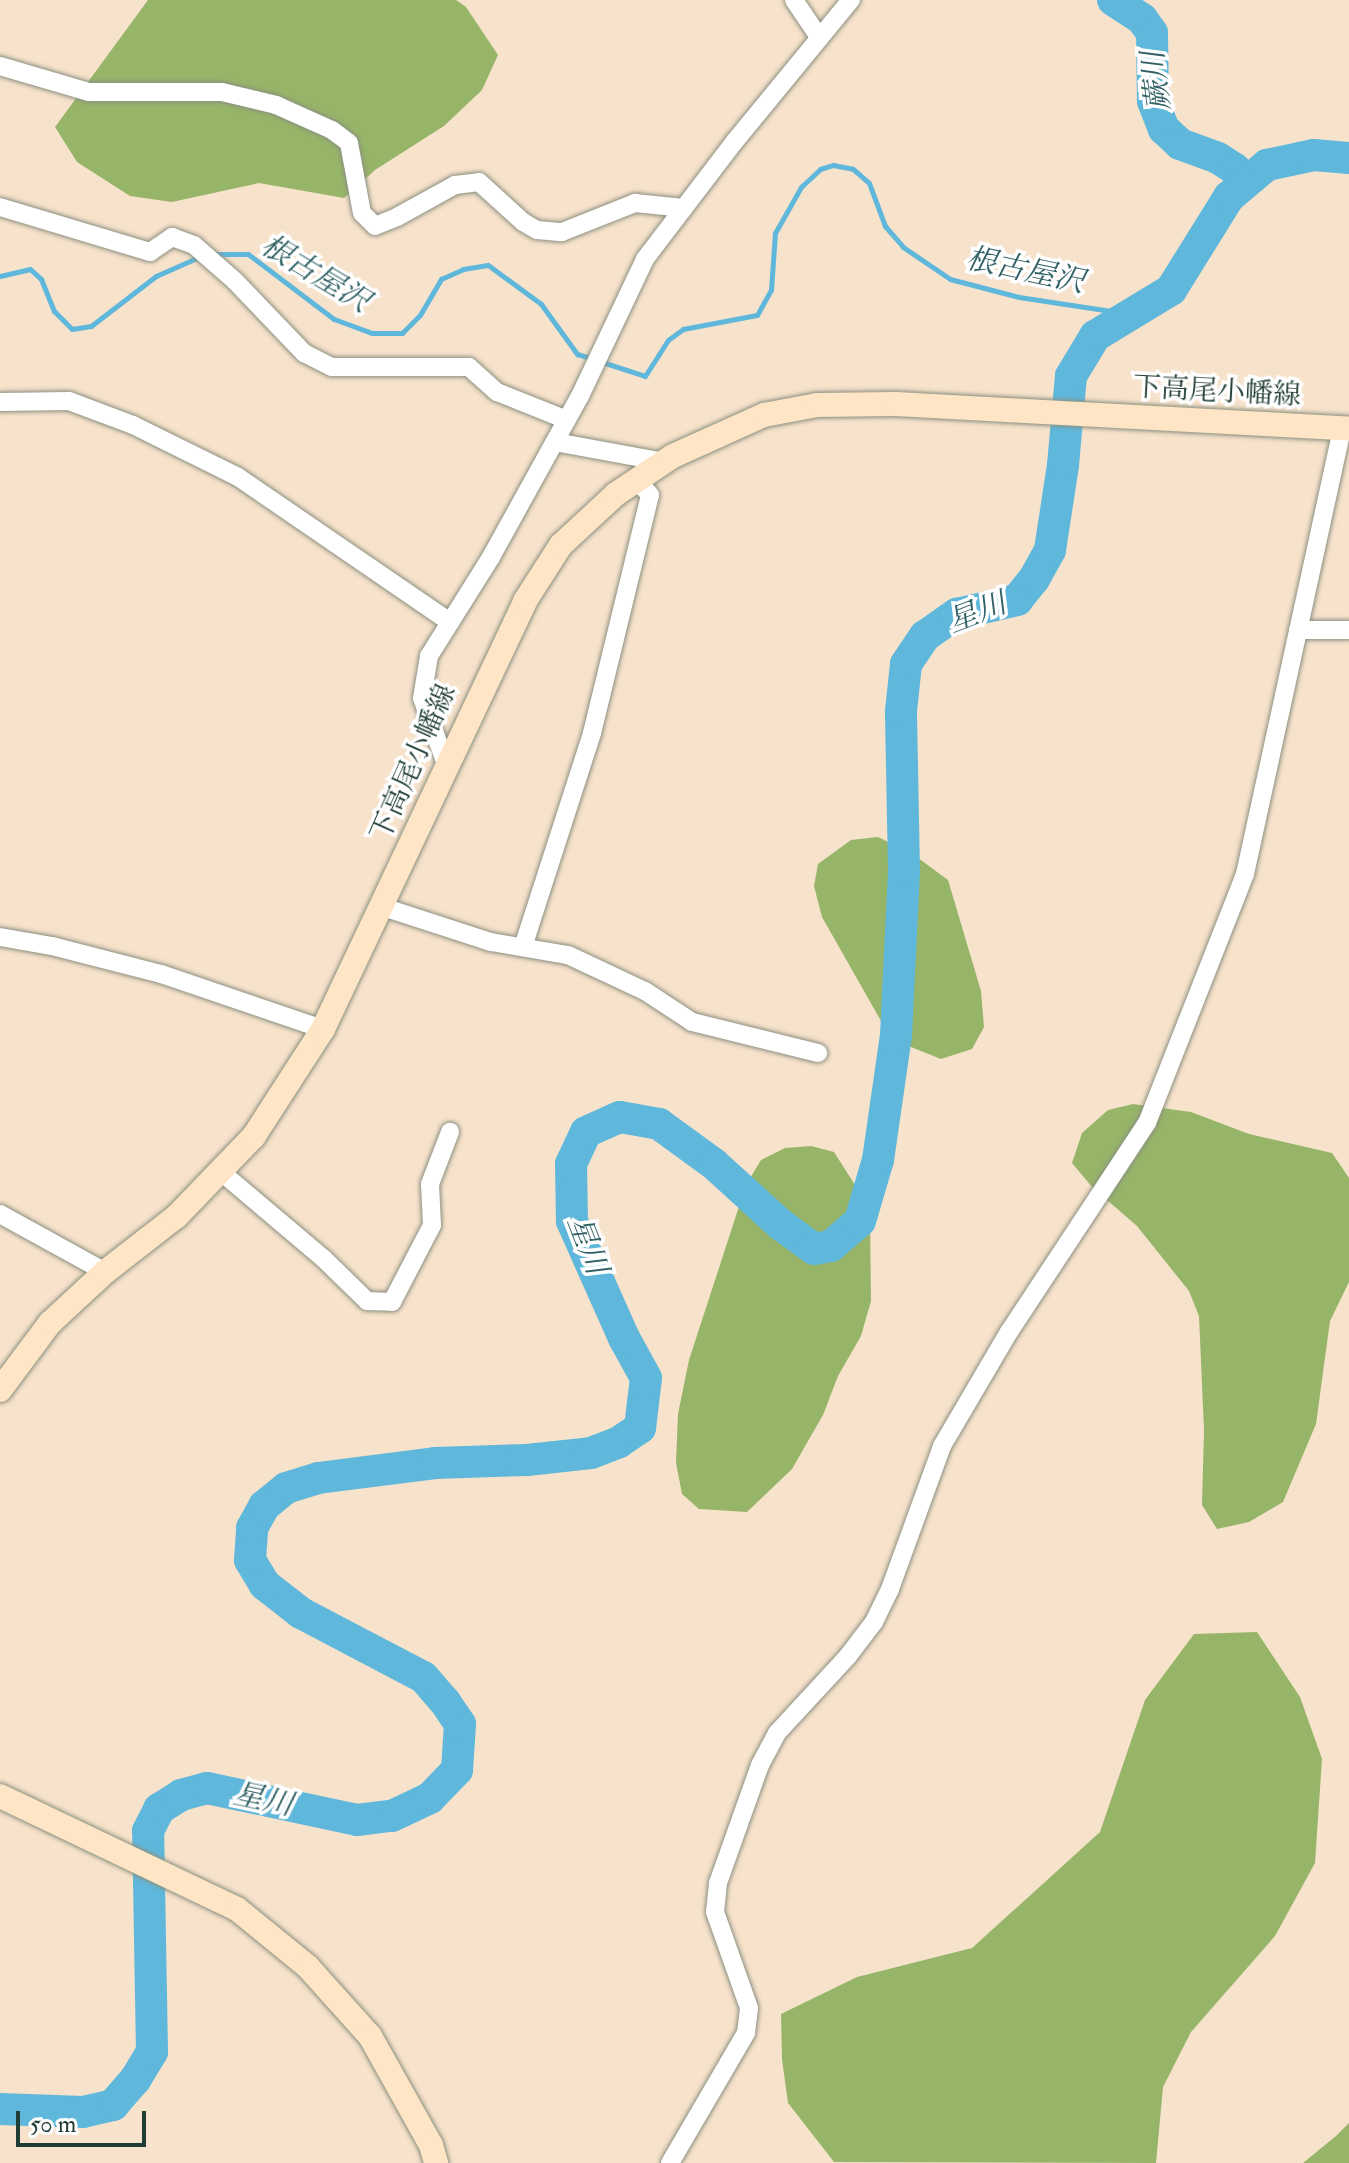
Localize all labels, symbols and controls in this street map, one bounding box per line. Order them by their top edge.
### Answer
water label: 蕨川 [1135,49,1179,113]
water label: 根古屋沢 [254,228,376,320]
water label: 根古屋沢 [963,241,1087,301]
street label: 下高尾小幡線 [1132,371,1302,413]
water label: 星川 [943,585,1011,641]
street label: 下高尾小幡線 [364,679,464,847]
water label: 星川 [559,1211,615,1279]
water label: 星川 [230,1776,296,1824]
scale bar [20,2095,150,2145]
text: 50 m [30,2109,76,2140]

